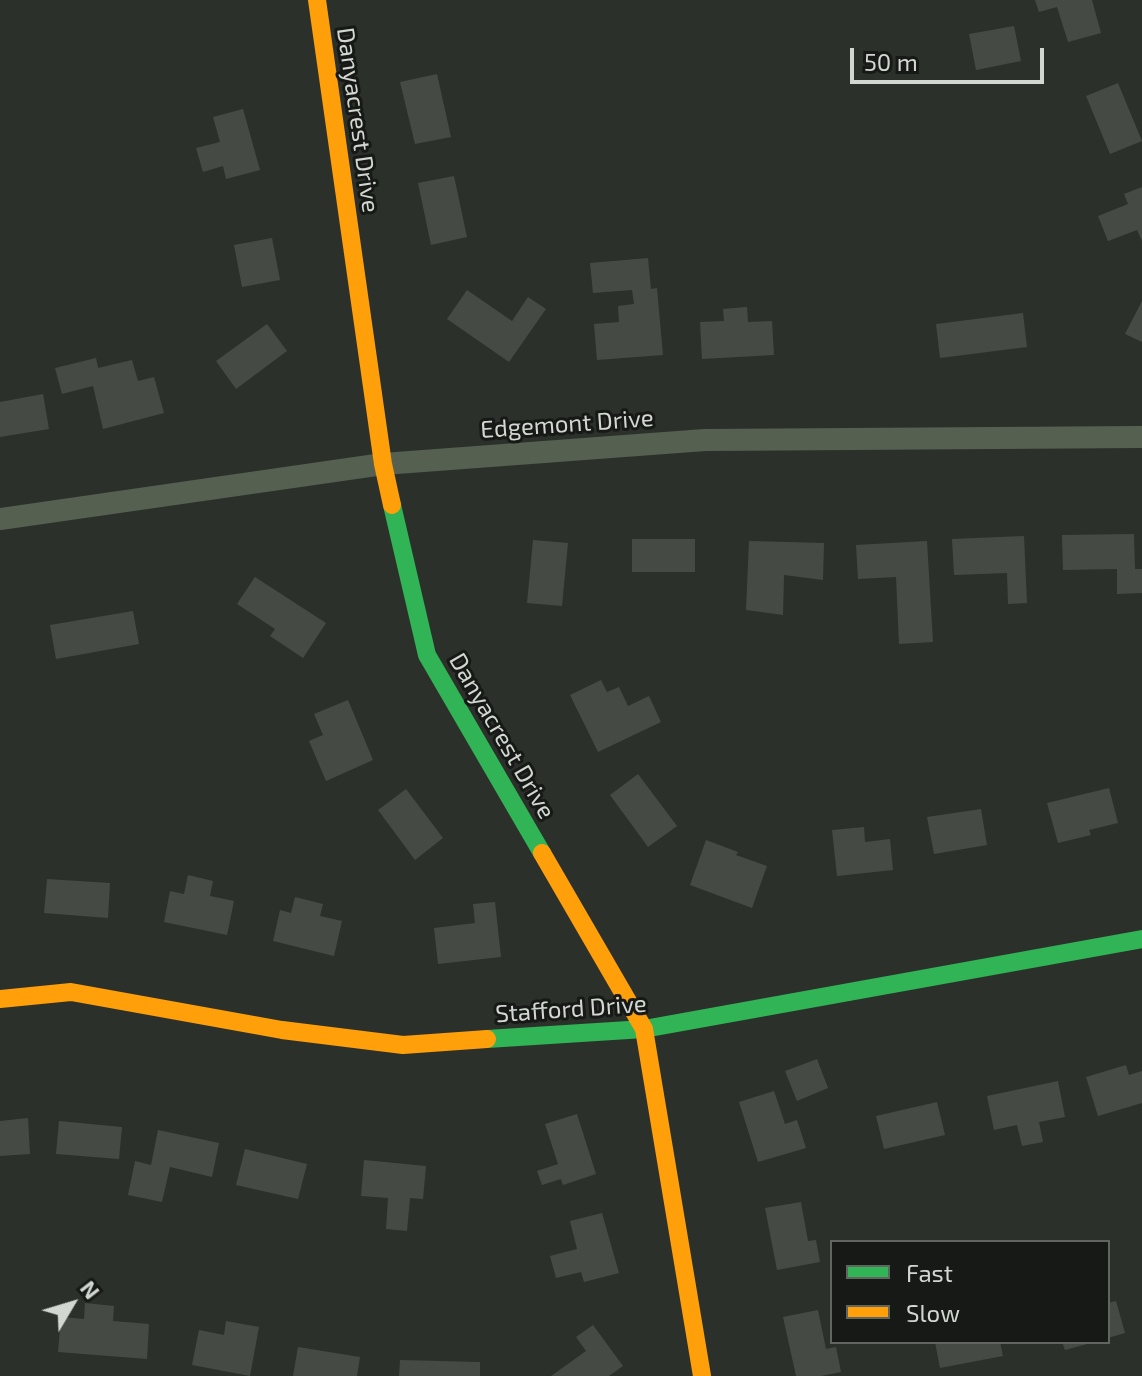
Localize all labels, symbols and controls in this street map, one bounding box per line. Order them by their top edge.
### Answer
street label: Danyacrest Drive [331,26,385,214]
scale bar [854,32,1048,82]
text: 50 m [864,47,918,76]
street label: Edgemont Drive [479,404,655,444]
street label: Danyacrest Drive [443,648,561,824]
street label: Stafford Drive [494,989,648,1029]
legend [830,1240,1110,1344]
text: Fast [906,1258,953,1287]
north arrow [32,1264,112,1344]
text: N [76,1275,106,1303]
text: Slow [906,1298,960,1327]

